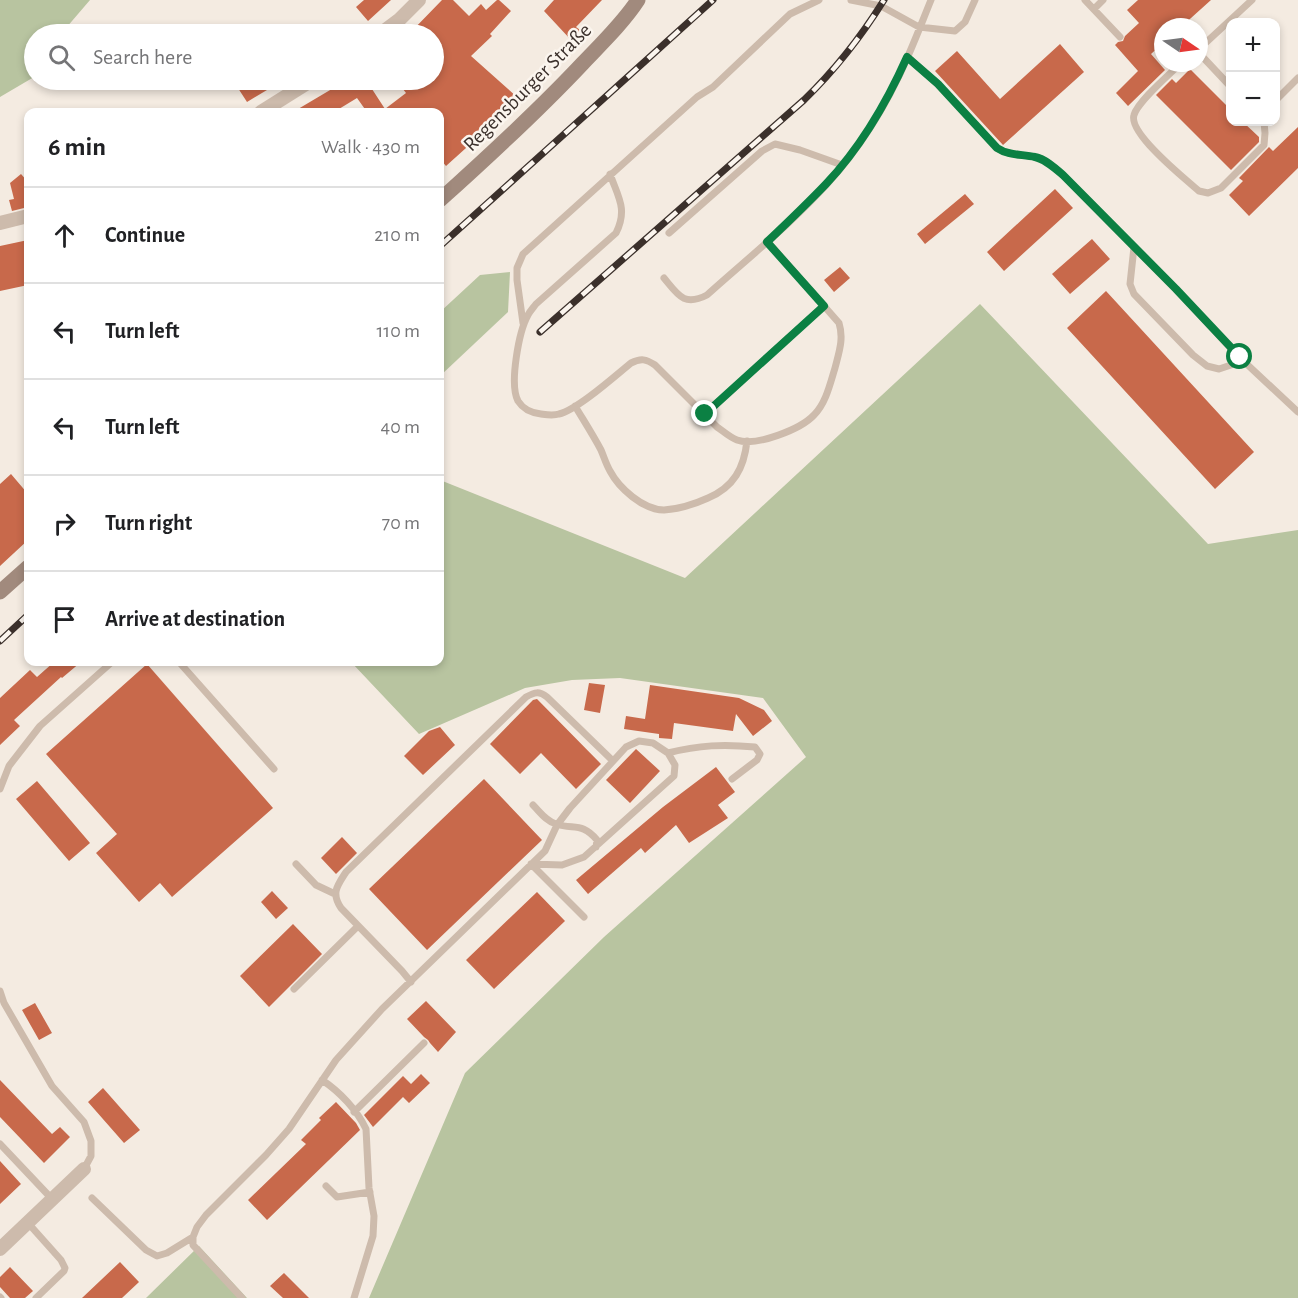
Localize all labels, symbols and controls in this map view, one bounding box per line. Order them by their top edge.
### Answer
north arrow [1154,18,1208,72]
map controls [1226,18,1280,126]
button: + [1226,18,1280,72]
street label: Regensburger Straße [459,19,595,155]
search box [24,24,444,90]
icon: search [45,41,78,74]
text: Search here [93,46,192,68]
button: − [1226,72,1280,126]
text: 6 min [48,134,106,160]
text: Walk · 430 m [321,137,420,157]
icon: ahead [48,219,81,252]
text: Continue [105,224,185,246]
text: 210 m [374,225,420,245]
icon: left [48,315,81,348]
text: Turn left [105,320,179,342]
text: 110 m [376,321,420,341]
route start [1226,343,1252,369]
route end [691,400,717,426]
icon: left [48,411,81,444]
text: Turn left [105,416,179,438]
text: 40 m [381,417,420,437]
icon: right [48,507,81,540]
text: Turn right [105,512,192,534]
text: 70 m [382,513,420,533]
icon: arrive [48,603,81,636]
text: Arrive at destination [105,608,285,630]

